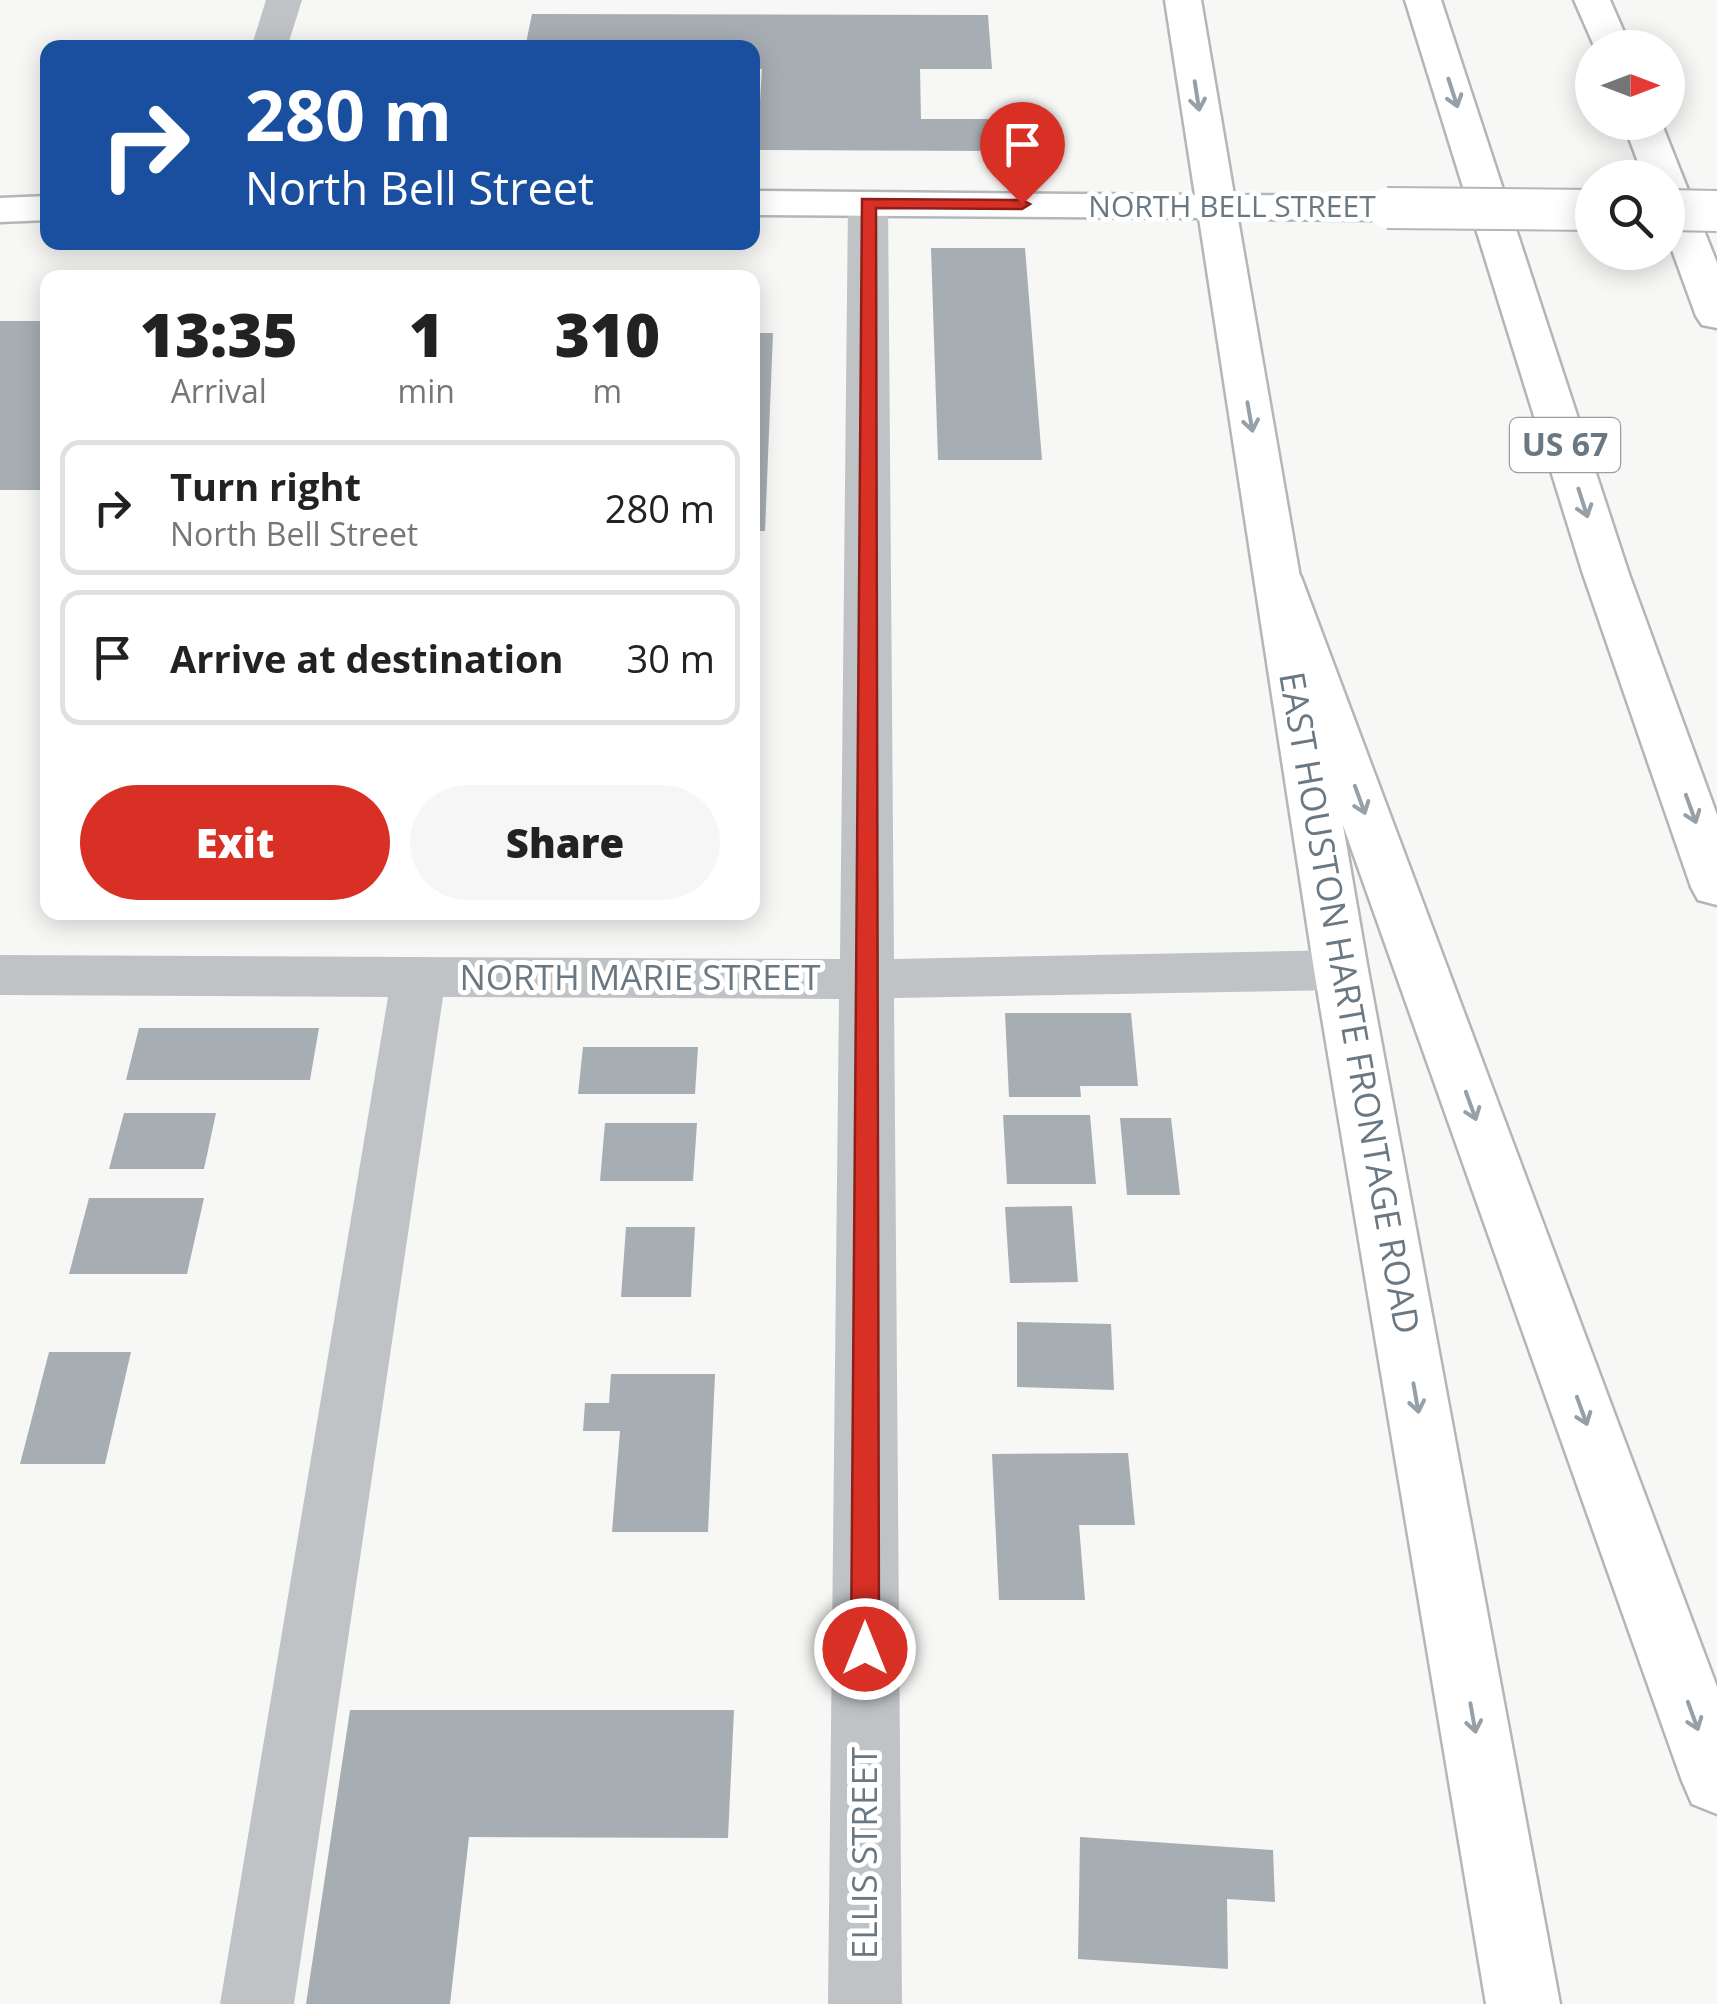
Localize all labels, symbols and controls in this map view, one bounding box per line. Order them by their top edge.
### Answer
north arrow [1575,30,1685,140]
map controls [1575,30,1685,270]
text: 280 m [245,66,452,162]
one-way arrow [1445,77,1463,108]
icon: right [80,80,210,210]
one-way arrow [1189,80,1207,112]
pin [980,102,1065,205]
icon: arrive [995,117,1050,172]
text: North Bell Street [245,157,594,218]
button: search [1575,160,1685,270]
street label: NORTH BELL STREET [1088,185,1376,226]
text: 13:35 [140,293,298,375]
text: 1 [409,293,444,375]
text: 310 [555,293,660,375]
text: Arrival [171,369,267,412]
text: min [398,369,455,412]
text: m [593,369,622,412]
one-way arrow [1241,400,1260,433]
road number: US 67 [1510,418,1620,472]
text: Turn right [170,460,361,512]
icon: right [85,480,140,535]
text: 280 m [605,482,715,534]
one-way arrow [1575,486,1593,518]
text: North Bell Street [170,512,418,555]
icon: arrive [85,630,140,685]
text: Arrive at destination [170,632,564,684]
text: 30 m [626,632,715,684]
street label: EAST HOUSTON HARTE FRONTAGE ROAD [1269,668,1432,1337]
one-way arrow [1352,784,1370,815]
button: Exit [80,785,390,900]
button: Share [410,785,720,900]
one-way arrow [1683,793,1701,824]
street label: NORTH MARIE STREET [459,953,821,1000]
one-way arrow [1463,1089,1481,1120]
one-way arrow [1407,1381,1426,1414]
one-way arrow [1574,1395,1592,1426]
position arrow [813,1597,917,1701]
one-way arrow [1685,1700,1703,1731]
one-way arrow [1464,1702,1483,1734]
street label: ELLIS STREET [840,1747,887,1959]

